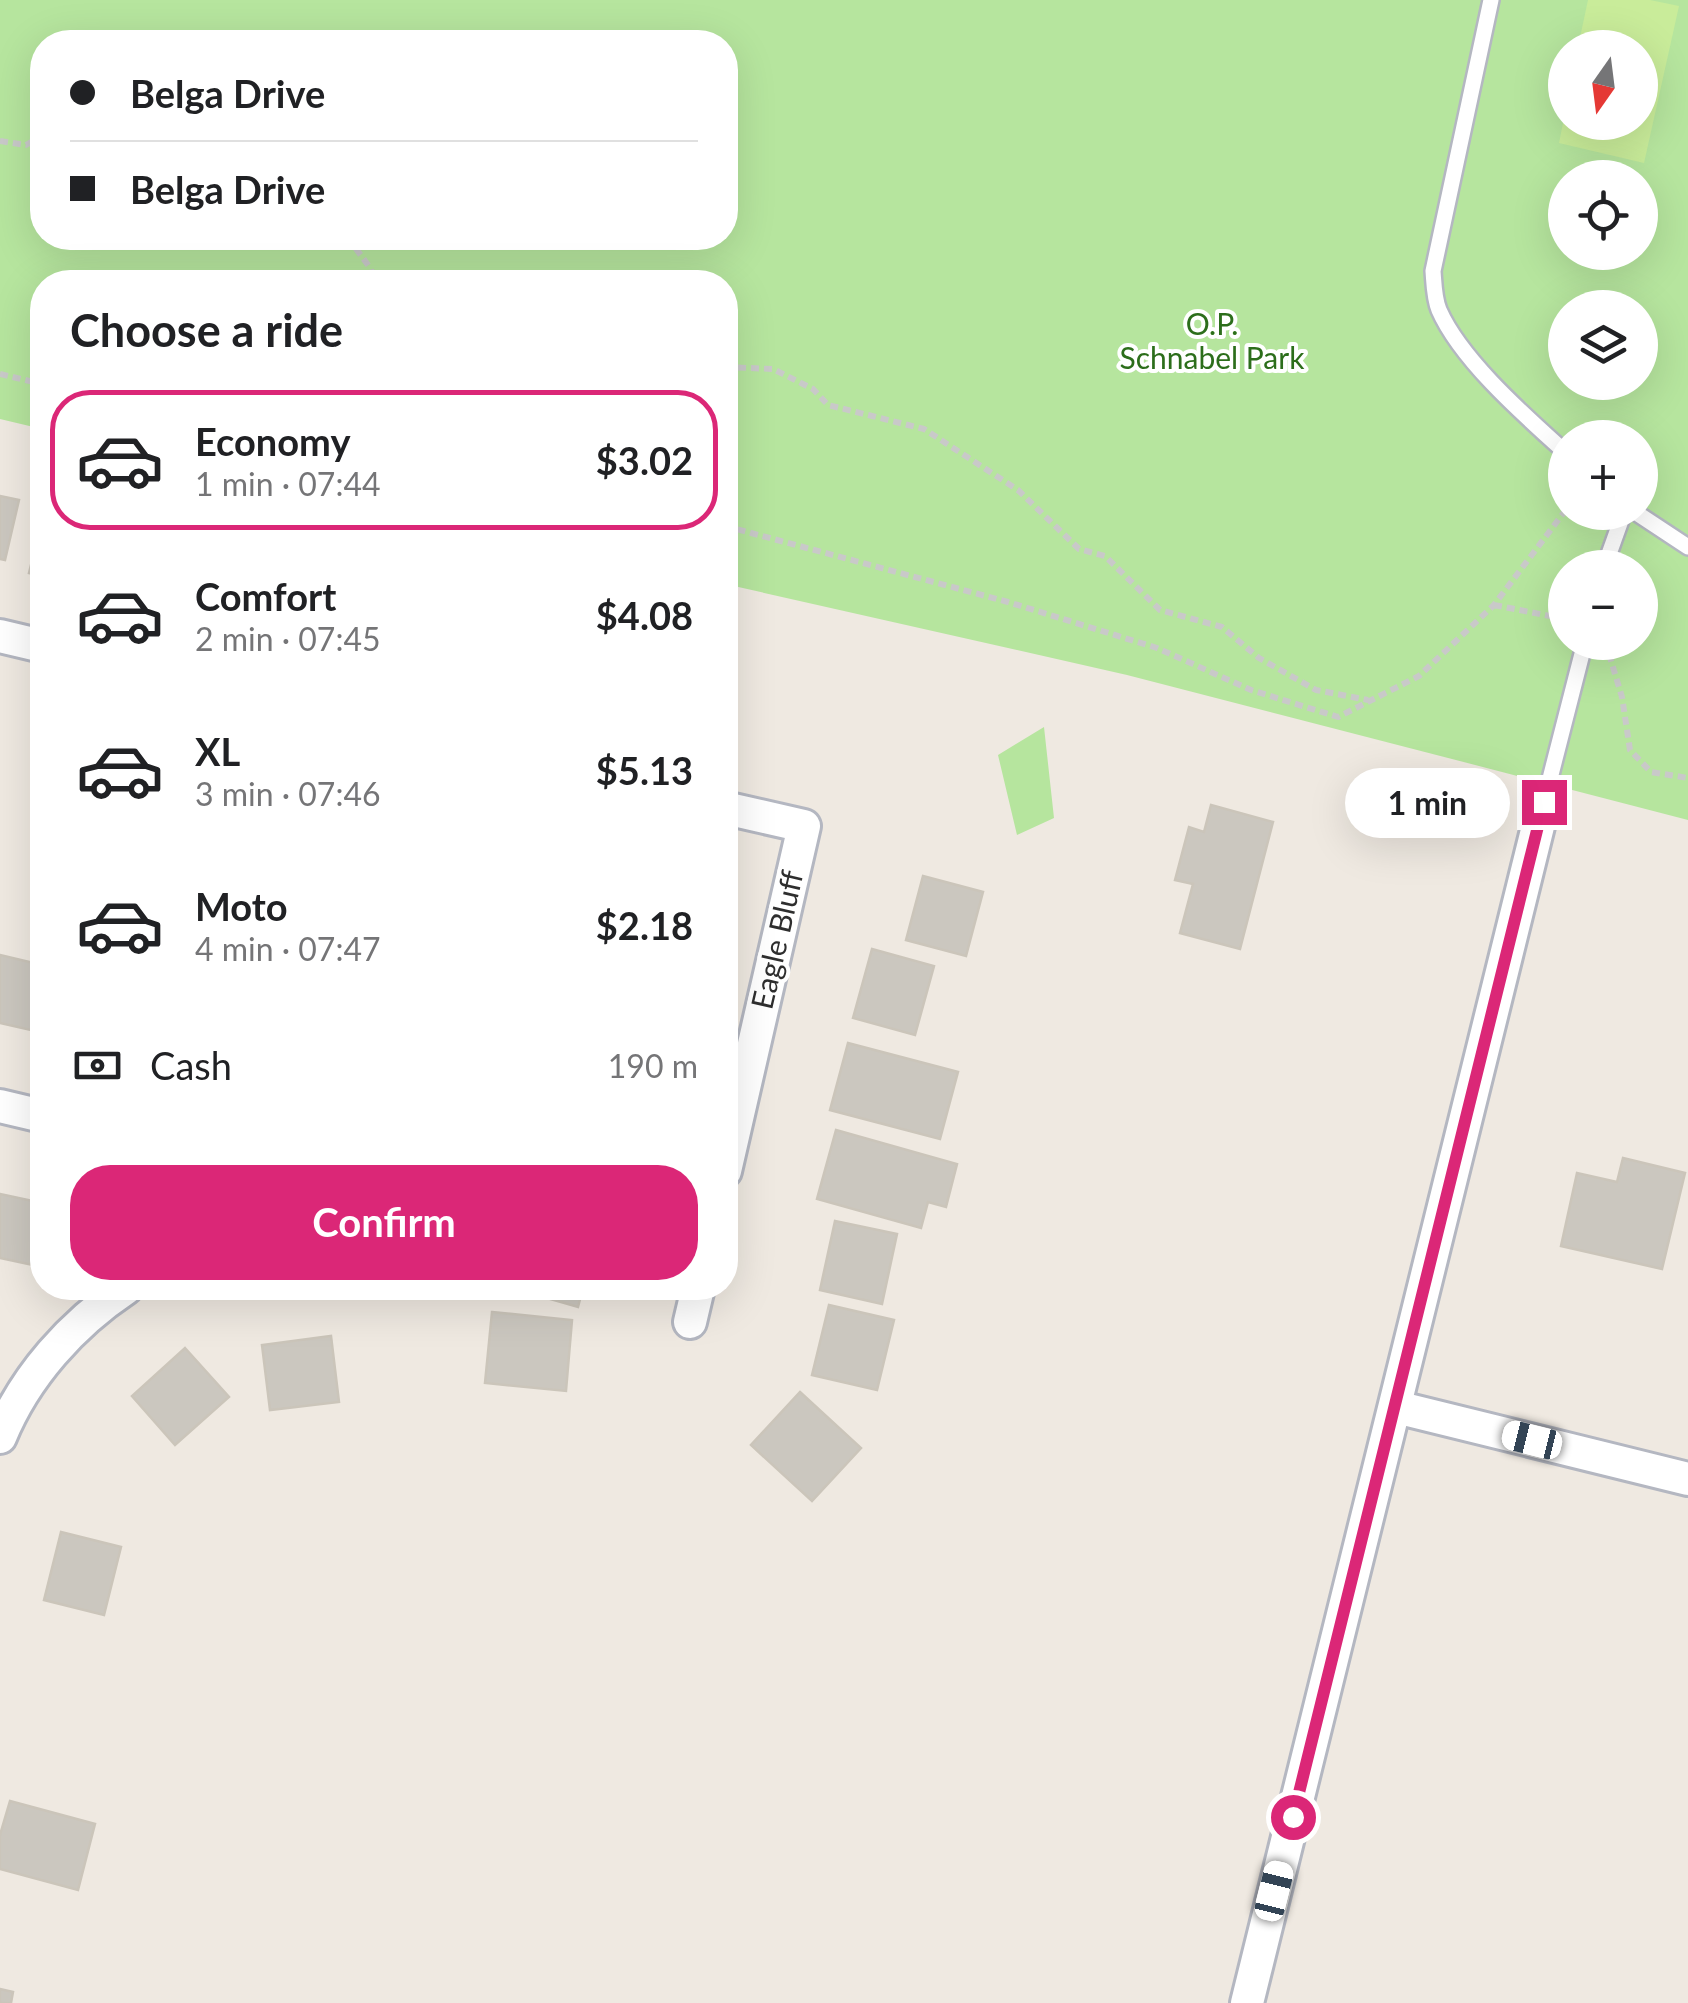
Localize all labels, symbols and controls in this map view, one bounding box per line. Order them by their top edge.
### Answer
north arrow [1548,30,1658,140]
map controls [1548,30,1658,660]
text: Belga Drive [130,70,325,116]
button: locate [1548,160,1658,270]
text: Belga Drive [130,166,325,212]
button: layers [1548,290,1658,400]
text: Choose a ride [70,303,343,357]
park label: O.P. Schnabel Park [1120,305,1305,375]
icon: car [75,415,165,505]
text: Economy [195,418,350,464]
button: + [1548,420,1658,530]
text: $3.02 [596,437,693,483]
text: 1 min · 07:44 [195,464,381,503]
button: − [1548,550,1658,660]
icon: car [75,570,165,660]
text: Comfort [195,573,336,619]
text: $4.08 [596,592,693,638]
text: 2 min · 07:45 [195,619,381,658]
icon: car [75,725,165,815]
text: XL [195,728,240,774]
text: $5.13 [596,747,693,793]
callout: 1 min [1344,767,1509,837]
text: 3 min · 07:46 [195,774,381,813]
route end [1522,780,1567,825]
text: 1 min [1388,783,1467,822]
street label: Eagle Bluff [743,867,809,1012]
icon: car [75,880,165,970]
text: Moto [195,883,288,929]
text: $2.18 [596,902,693,948]
text: 4 min · 07:47 [195,929,381,968]
icon: cash [70,1038,125,1093]
text: Cash [150,1042,232,1088]
text: 190 m [608,1046,698,1085]
button: Confirm [70,1165,698,1280]
car [1499,1418,1565,1462]
route start [1271,1795,1316,1840]
car [1252,1858,1296,1924]

